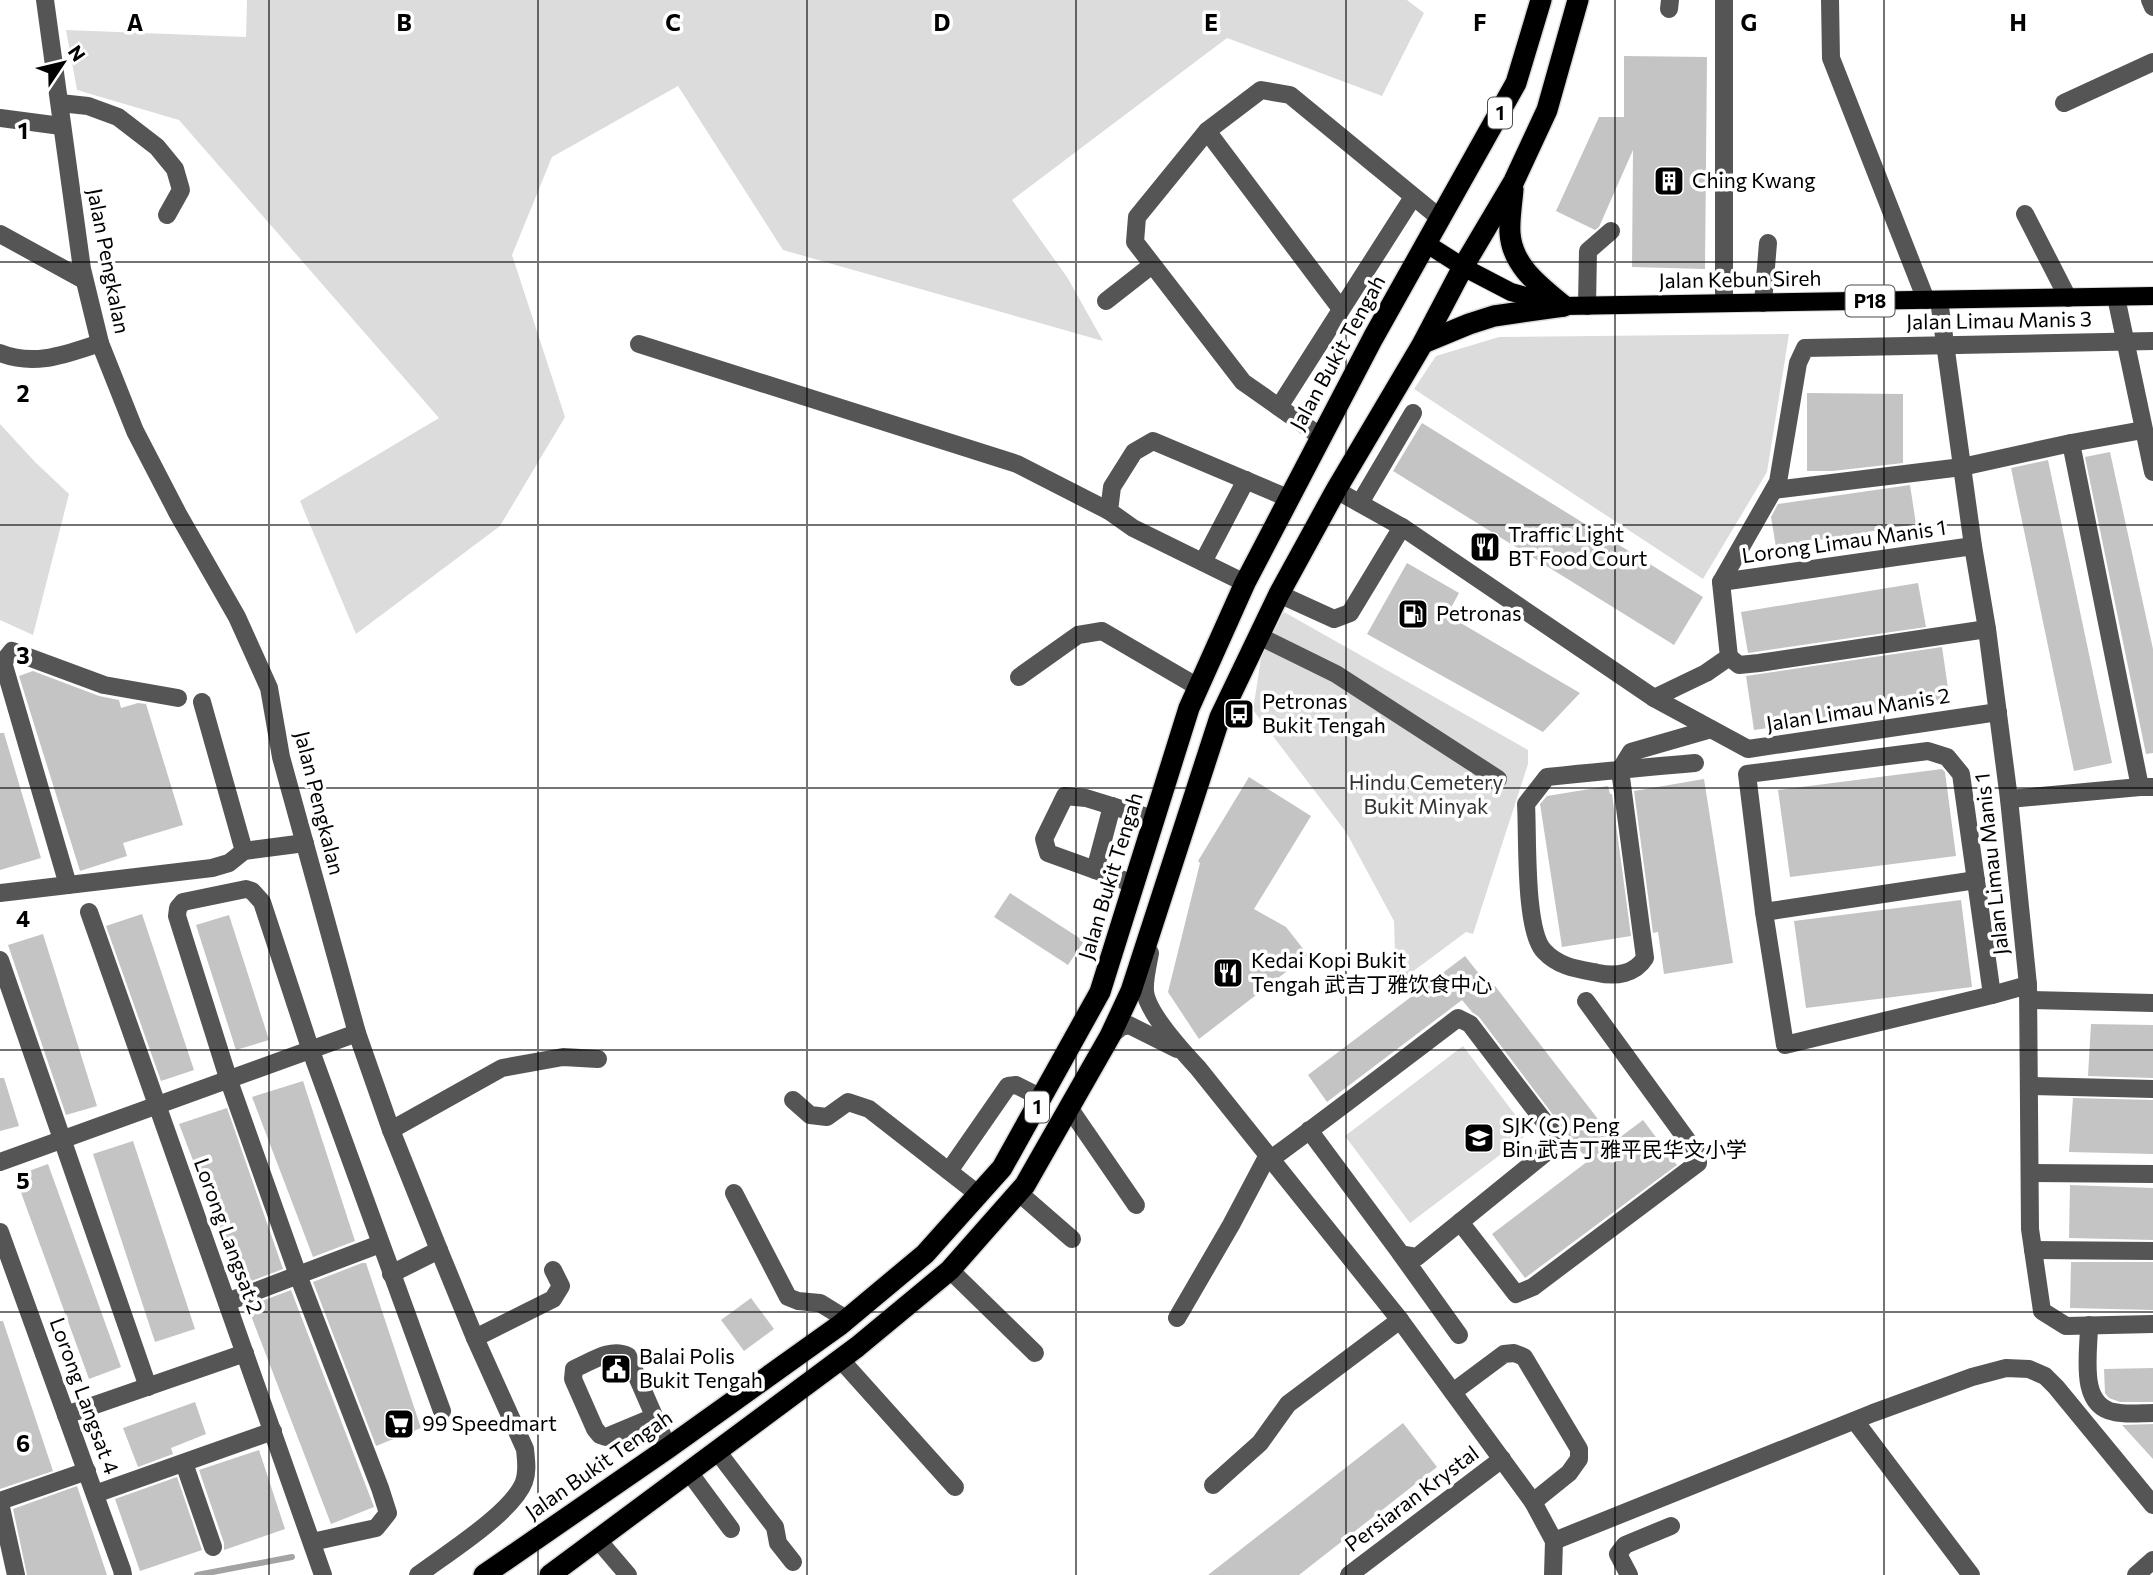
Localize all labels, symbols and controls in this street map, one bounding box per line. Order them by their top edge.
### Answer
text: A [127,8,144,36]
text: B [396,8,412,36]
text: C [665,8,681,36]
text: D [934,8,951,36]
text: E [1204,8,1218,36]
text: F [1473,8,1487,36]
text: G [1741,8,1757,36]
text: H [2009,8,2027,36]
north arrow [28,28,98,98]
text: N [64,41,91,65]
road number: 1 [1488,97,1512,128]
text: 1 [18,116,28,144]
building icon: Ching Kwang [1652,164,1686,198]
place label: Ching Kwang [1692,167,1816,192]
street label: Jalan Pengkalan [83,186,136,335]
street label: Jalan Kebun Sireh [1658,265,1822,292]
street label: Jalan Bukit Tengah [1284,270,1390,434]
road number: P18 [1846,286,1895,316]
street label: Jalan Limau Manis 3 [1906,305,2092,334]
text: 2 [16,379,30,407]
street label: Lorong Limau Manis 1 [1740,514,1947,567]
place label: Traffic Light BT Food Court [1508,521,1647,570]
restaurant icon: Traffic Light BT Food Court [1468,530,1502,564]
fuel station icon: Petronas [1396,597,1430,631]
place label: Petronas [1436,600,1522,625]
text: 3 [16,641,30,669]
street label: Jalan Limau Manis 2 [1764,682,1951,735]
place label: Petronas Bukit Tengah [1262,688,1386,737]
bus stop icon: Petronas Bukit Tengah [1222,697,1256,731]
street label: Jalan Pengkalan [290,728,350,877]
park label: Hindu Cemetery Bukit Minyak [1349,769,1503,818]
street label: Jalan Limau Manis 1 [1969,772,2012,956]
street label: Jalan Bukit Tengah [1072,789,1147,962]
text: 4 [16,904,30,932]
place label: Kedai Kopi Bukit Tengah 武吉丁雅饮食中心 [1251,947,1492,996]
restaurant icon: Kedai Kopi Bukit Tengah 武吉丁雅饮食中心 [1211,956,1245,990]
road number: 1 [1025,1092,1049,1122]
place label: SJK (C) Peng Bin 武吉丁雅平民华文小学 [1502,1112,1747,1161]
school or university icon: SJK (C) Peng Bin 武吉丁雅平民华文小学 [1462,1121,1496,1155]
street label: Lorong Langsat 2 [190,1154,269,1317]
text: 5 [16,1166,30,1194]
street label: Lorong Langsat 4 [45,1314,125,1478]
place label: Balai Polis Bukit Tengah [639,1343,763,1392]
public building icon: Balai Polis Bukit Tengah [599,1352,633,1386]
street label: Jalan Bukit Tengah [520,1404,676,1524]
supermarket icon: 99 Speedmart [382,1407,416,1441]
place label: 99 Speedmart [422,1410,557,1435]
text: 6 [16,1429,30,1457]
street label: Persiaran Krystal [1339,1439,1483,1556]

